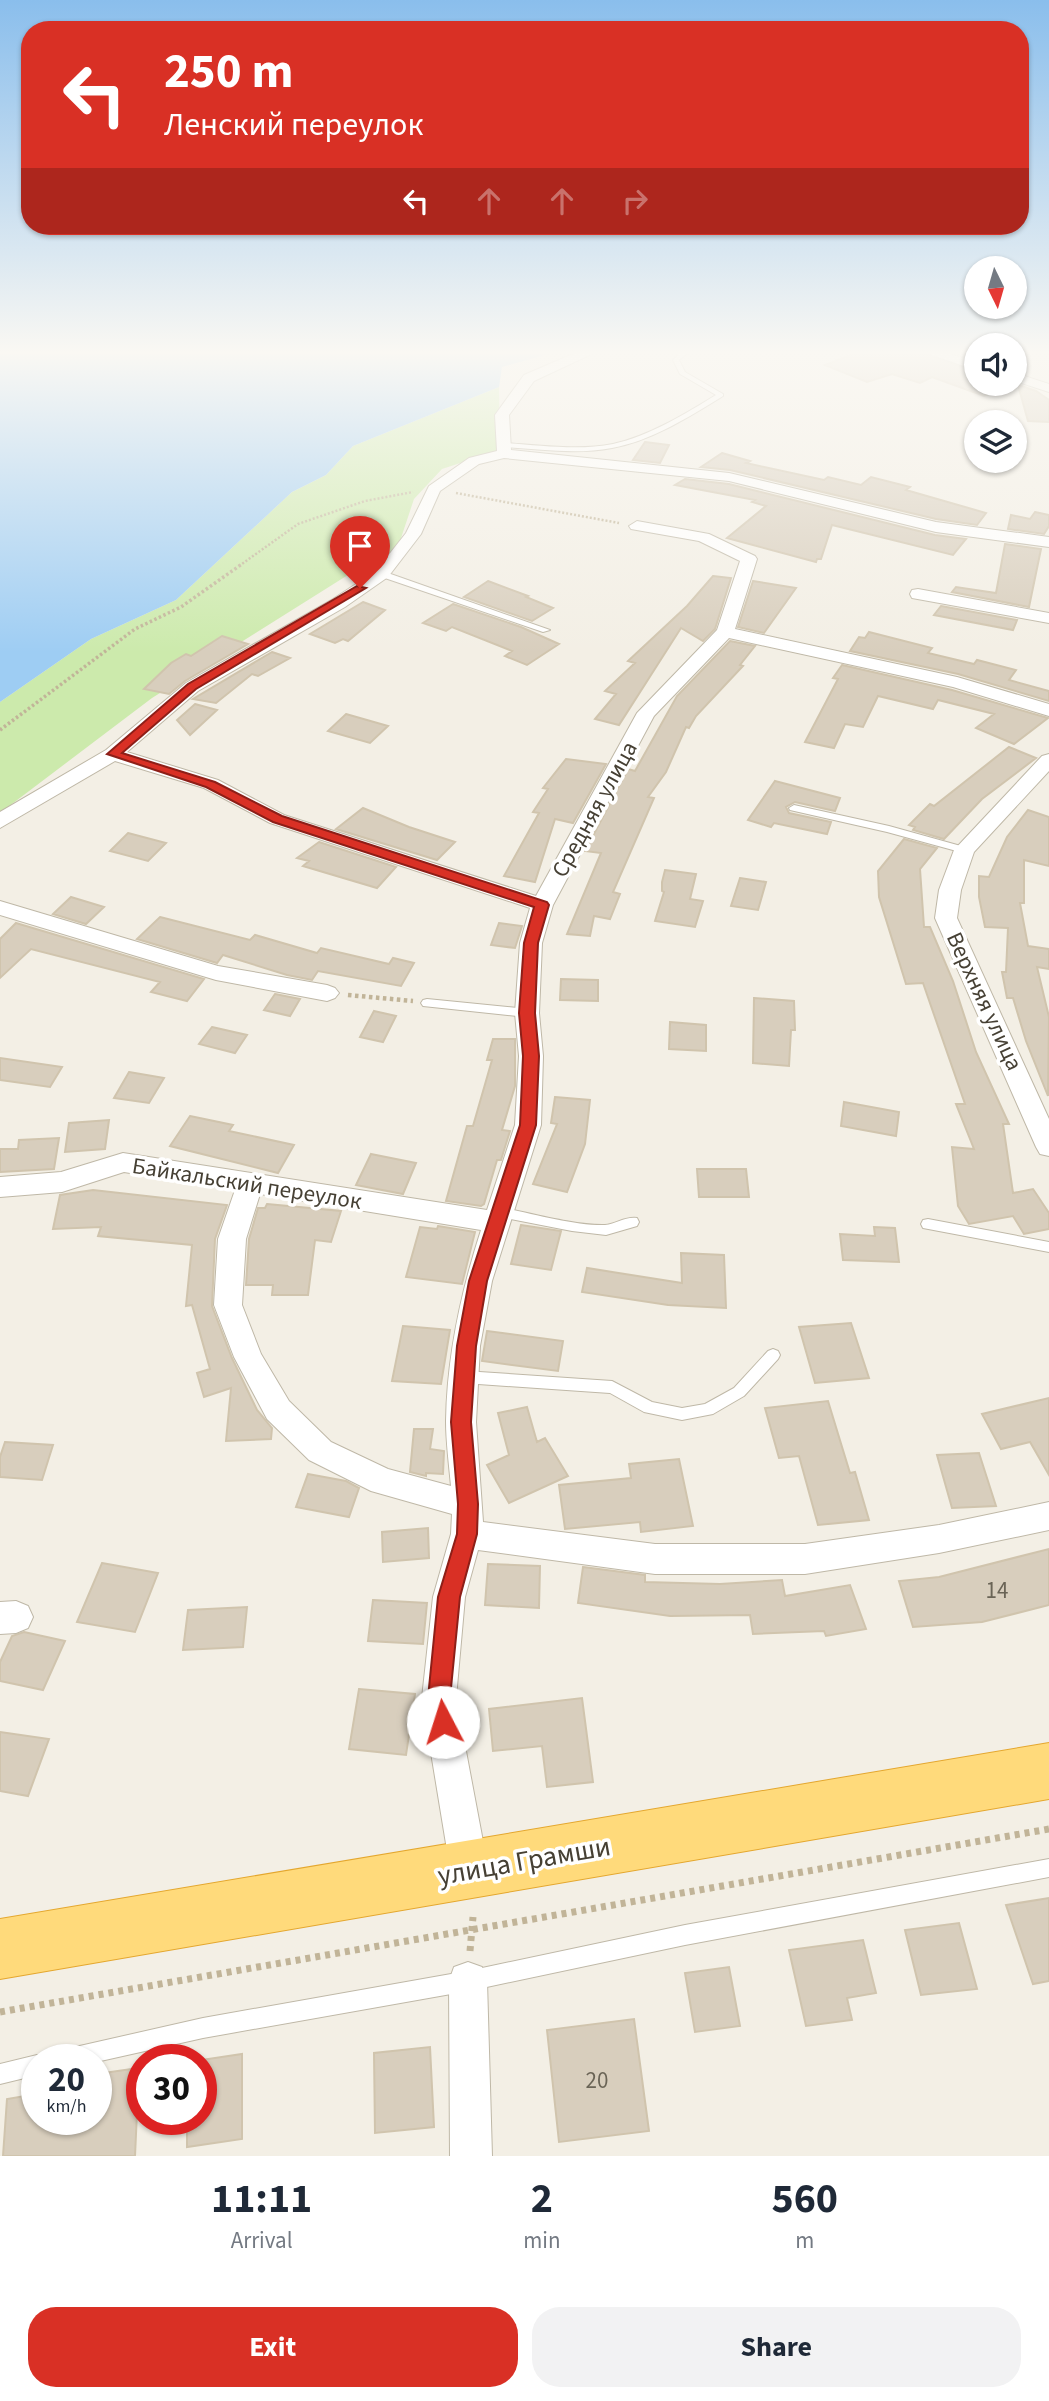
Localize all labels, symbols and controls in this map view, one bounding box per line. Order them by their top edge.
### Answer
text: 250 m [164,37,293,107]
icon: left [49,49,140,140]
text: Ленский переулок [164,102,423,148]
icon: left [397,182,435,220]
icon: ahead [470,182,508,220]
icon: ahead [543,182,581,220]
icon: right [616,182,654,220]
north arrow [964,256,1027,318]
map controls [964,256,1027,473]
button: sound [964,333,1027,396]
button: layers [964,410,1027,473]
pin [330,516,390,588]
icon: arrive [341,527,379,565]
street label: Средняя улица [543,735,645,883]
street label: Верхняя улица [938,927,1031,1076]
street label: Байкальский переулок [130,1149,365,1218]
house number: 14 [986,1574,1008,1607]
position arrow [406,1685,480,1759]
street label: улица Грамши [434,1826,614,1896]
speed limit sign: 30 [126,2044,217,2135]
text: 20 [48,2055,85,2105]
house number: 20 [586,2064,608,2097]
text: km/h [47,2094,86,2119]
text: 11:11 [211,2169,312,2229]
text: 2 [531,2169,553,2229]
text: 560 [771,2169,838,2229]
text: Arrival [231,2224,293,2257]
text: min [523,2224,561,2257]
text: m [795,2224,814,2257]
button: Exit [28,2307,518,2387]
button: Share [532,2307,1021,2387]

